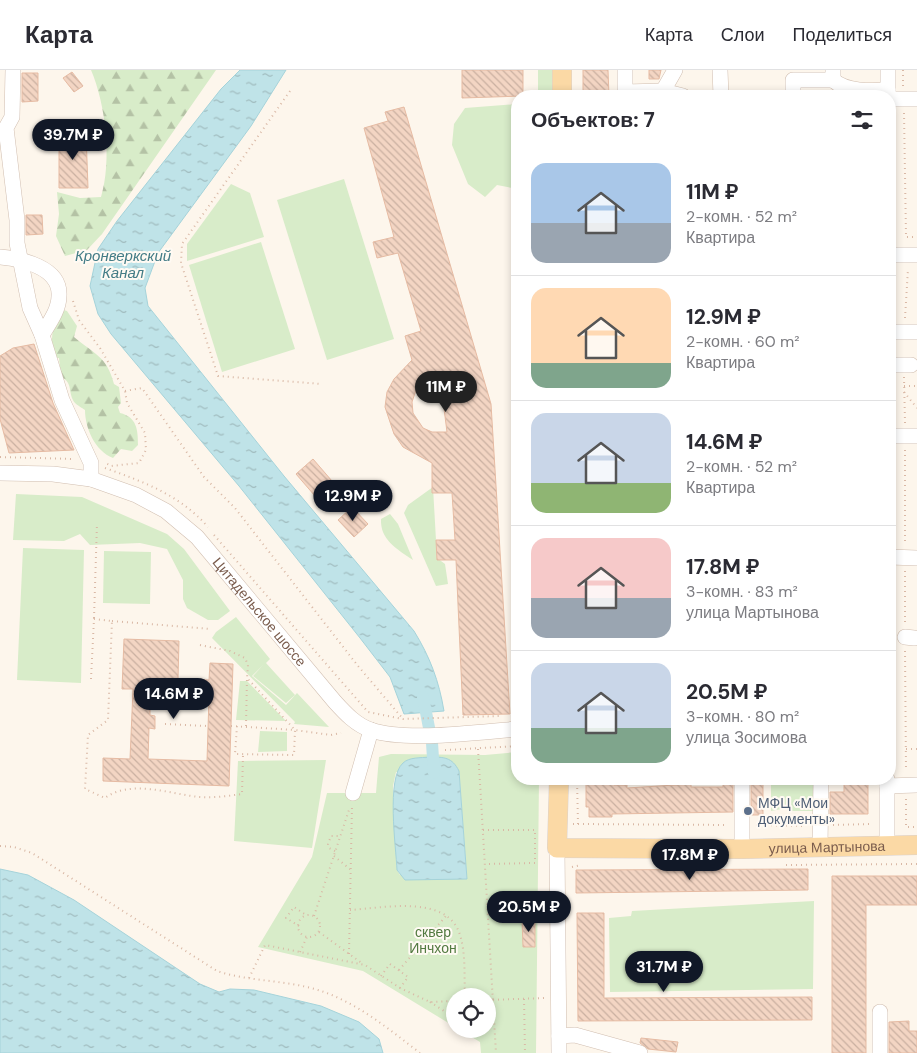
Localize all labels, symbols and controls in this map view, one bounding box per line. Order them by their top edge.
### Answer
text: Карта [25,19,93,50]
text: Карта [645,23,693,47]
text: Слои [721,23,765,47]
text: Поделиться [793,23,892,47]
text: Объектов: 7 [531,106,655,134]
icon: filters [848,106,876,134]
pin: 39.7M ₽ [27,118,119,161]
text: 39.7M ₽ [43,124,103,145]
text: 11M ₽ [686,178,739,206]
icon: home [571,183,631,243]
text: 2-комн. · 52 m² [686,206,797,227]
text: Квартира [686,227,755,248]
water label: Кронверкский Канал [75,246,172,283]
text: 12.9M ₽ [686,303,761,331]
icon: home [571,308,631,368]
text: 2-комн. · 60 m² [686,331,799,352]
text: Квартира [686,352,755,373]
pin: 11M ₽ [411,370,481,413]
text: 11M ₽ [426,376,466,397]
text: 14.6M ₽ [686,428,763,456]
icon: home [571,433,631,493]
text: 2-комн. · 52 m² [686,456,797,477]
text: Квартира [686,477,755,498]
pin: 12.9M ₽ [307,480,399,522]
text: 12.9M ₽ [324,485,382,506]
text: 17.8M ₽ [686,553,760,581]
street label: Цитадельское шоссе [209,554,310,670]
icon: home [571,558,631,618]
text: 3-комн. · 83 m² [686,581,798,602]
text: улица Мартынова [686,602,819,623]
pin: 14.6M ₽ [128,678,220,720]
text: 20.5M ₽ [686,678,768,706]
text: 14.6M ₽ [145,683,203,704]
icon: home [571,683,631,743]
text: 3-комн. · 80 m² [686,706,799,727]
text: улица Зосимова [686,727,807,748]
place label: МФЦ «Мои документы» [758,794,835,828]
marker: МФЦ «Мои документы» [742,805,754,817]
street label: улица Мартынова [769,837,886,857]
pin: 17.8M ₽ [644,838,736,881]
text: 17.8M ₽ [662,844,718,865]
pin: 20.5M ₽ [483,890,575,933]
text: 20.5M ₽ [498,896,560,917]
park label: сквер Инчхон [409,923,457,957]
pin: 31.7M ₽ [618,950,710,993]
text: 31.7M ₽ [636,956,692,977]
map controls [446,988,496,1038]
button: locate [446,988,496,1038]

